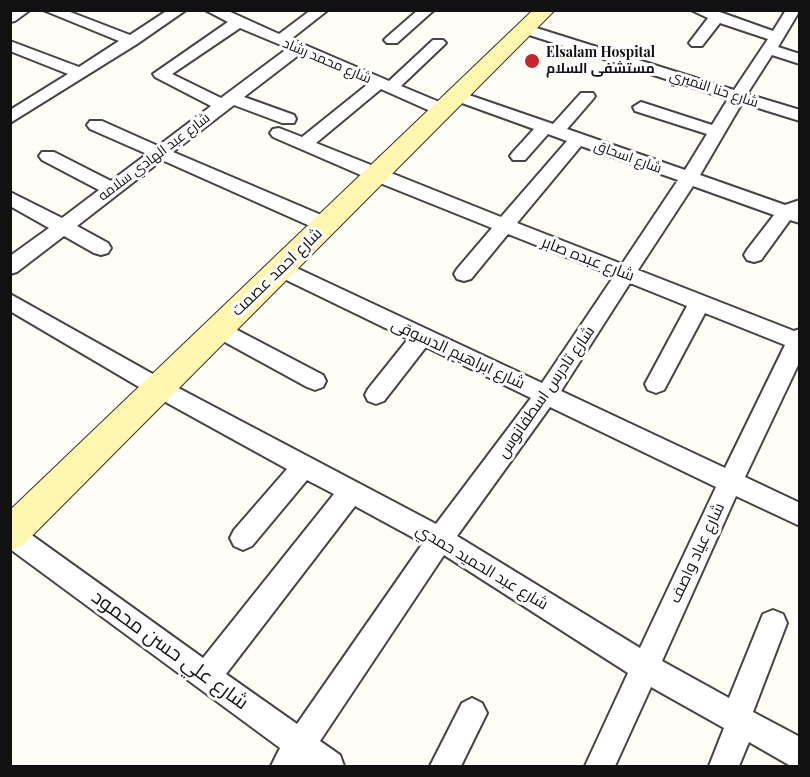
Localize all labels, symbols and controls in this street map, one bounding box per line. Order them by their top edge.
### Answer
street label: شارع محمد رشاد [280,35,374,87]
place label: Elsalam Hospital مستشفى السلام [546,45,655,78]
marker: Elsalam Hospital مستشفى السلام [523,52,541,70]
street label: شارع حنا النميري [668,67,760,111]
street label: شارع عبد الهادي سلامه [95,109,213,205]
street label: شارع اسحاق [592,137,664,177]
street label: شارع احمد عصمت [228,224,326,320]
street label: شارع عبده صابر [539,232,637,286]
street label: شارع ابراهيم الدسوقى [388,315,528,393]
street label: شارع تادرس اسطفانوس [493,322,599,462]
street label: شارع عياد واصف [665,500,729,606]
street label: شارع عبد الحميد حمدي [412,520,552,614]
street label: شارع علي حسن محمود [87,585,253,715]

